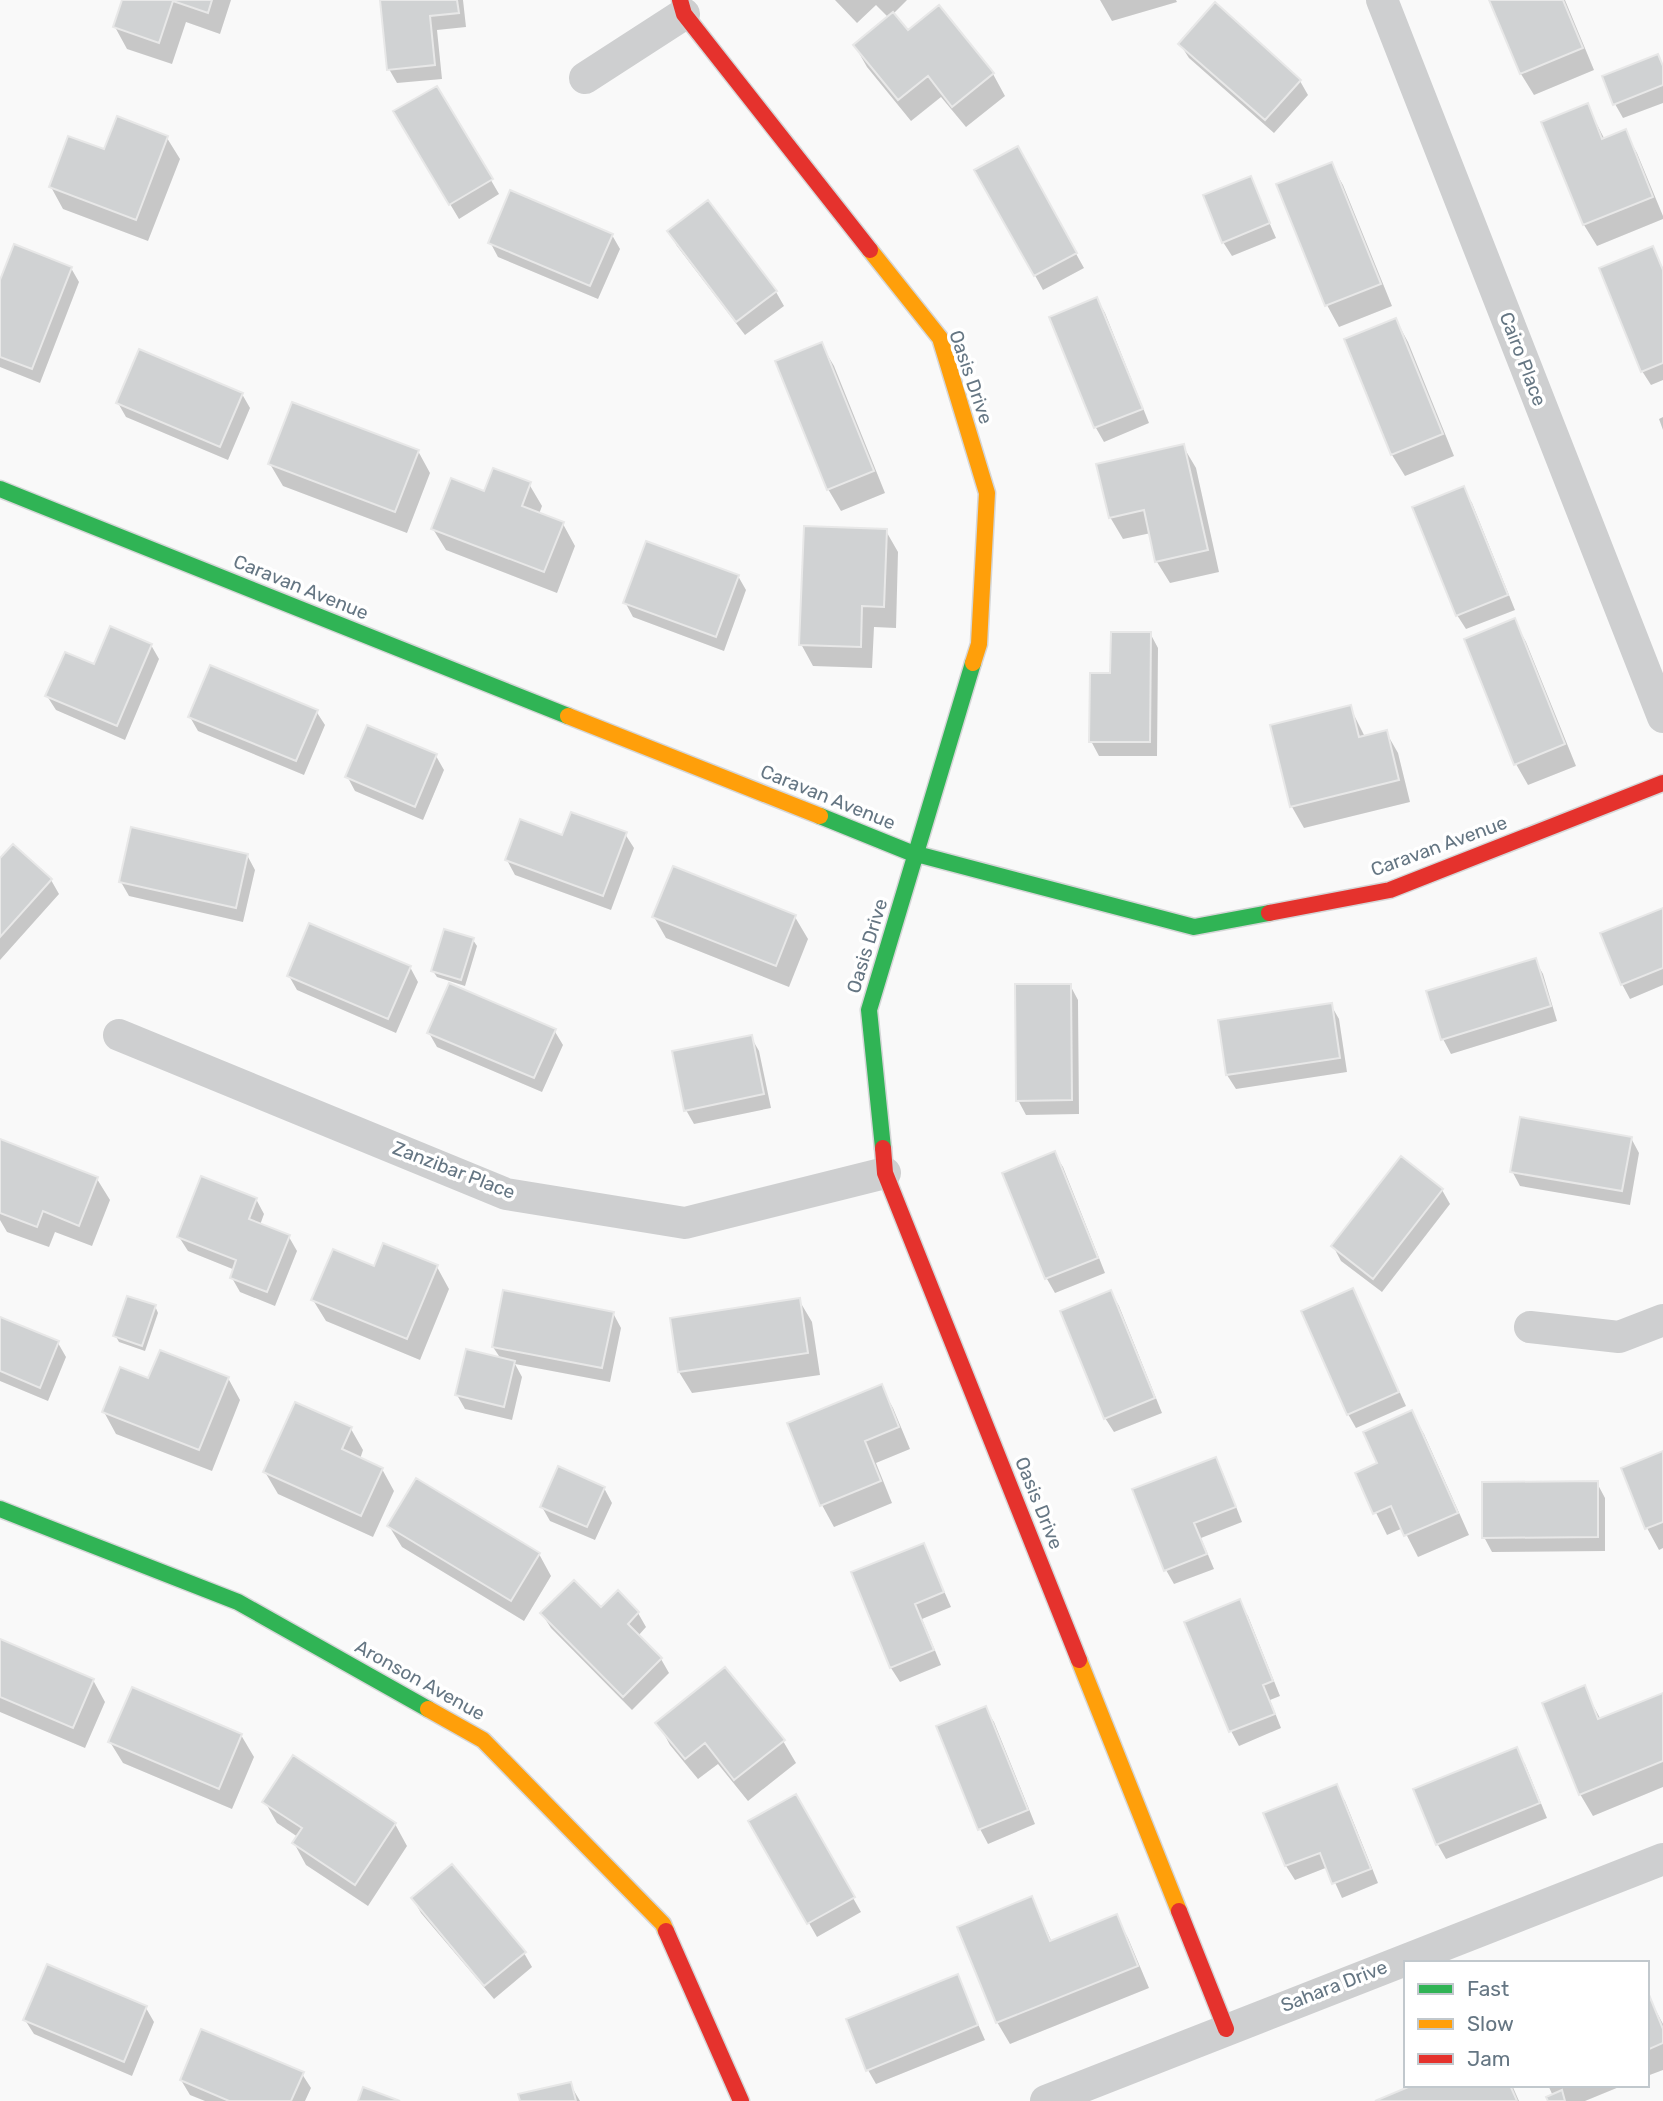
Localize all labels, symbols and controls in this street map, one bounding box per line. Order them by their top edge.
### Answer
street label: Cairo Place [1495,309,1551,409]
street label: Oasis Drive [944,327,998,427]
street label: Caravan Avenue [230,549,372,625]
street label: Caravan Avenue [757,759,899,835]
street label: Caravan Avenue [1368,811,1510,881]
street label: Oasis Drive [842,896,892,996]
street label: Zanzibar Place [390,1136,518,1204]
street label: Oasis Drive [1010,1453,1068,1553]
street label: Aronson Avenue [351,1635,489,1725]
street label: Sahara Drive [1277,1955,1391,2017]
legend [1404,1961,1649,2087]
text: Fast [1467,1976,1509,2001]
text: Slow [1467,2011,1514,2036]
text: Jam [1467,2046,1511,2071]

